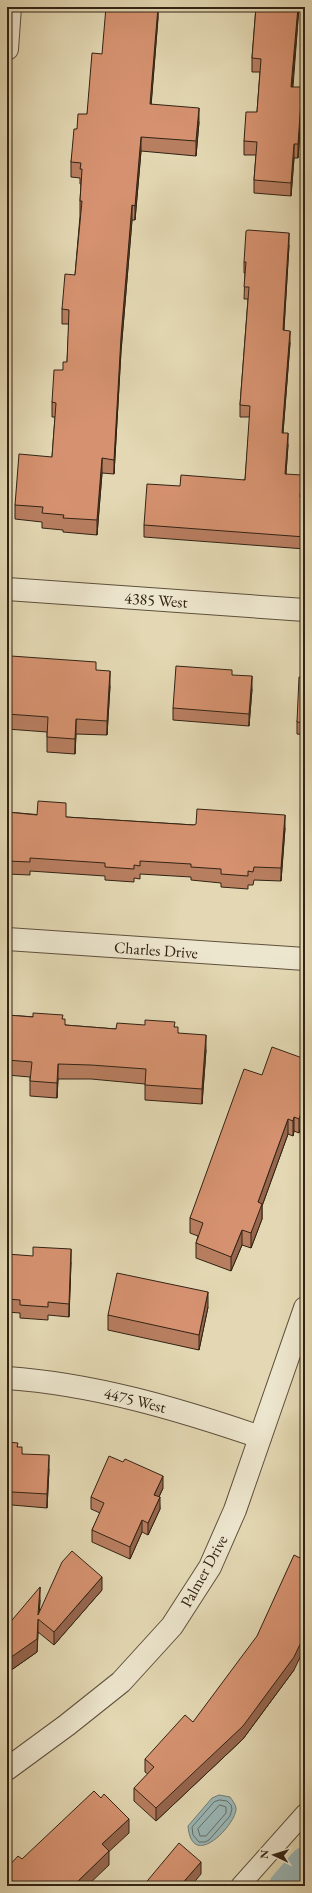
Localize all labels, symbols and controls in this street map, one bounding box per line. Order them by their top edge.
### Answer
street label: 4385 West [124,587,188,613]
street label: Charles Drive [113,937,199,963]
street label: 4475 West [102,1382,168,1418]
street label: Palmer Drive [176,1531,232,1611]
north arrow [254,1835,294,1875]
text: N [257,1849,271,1859]

